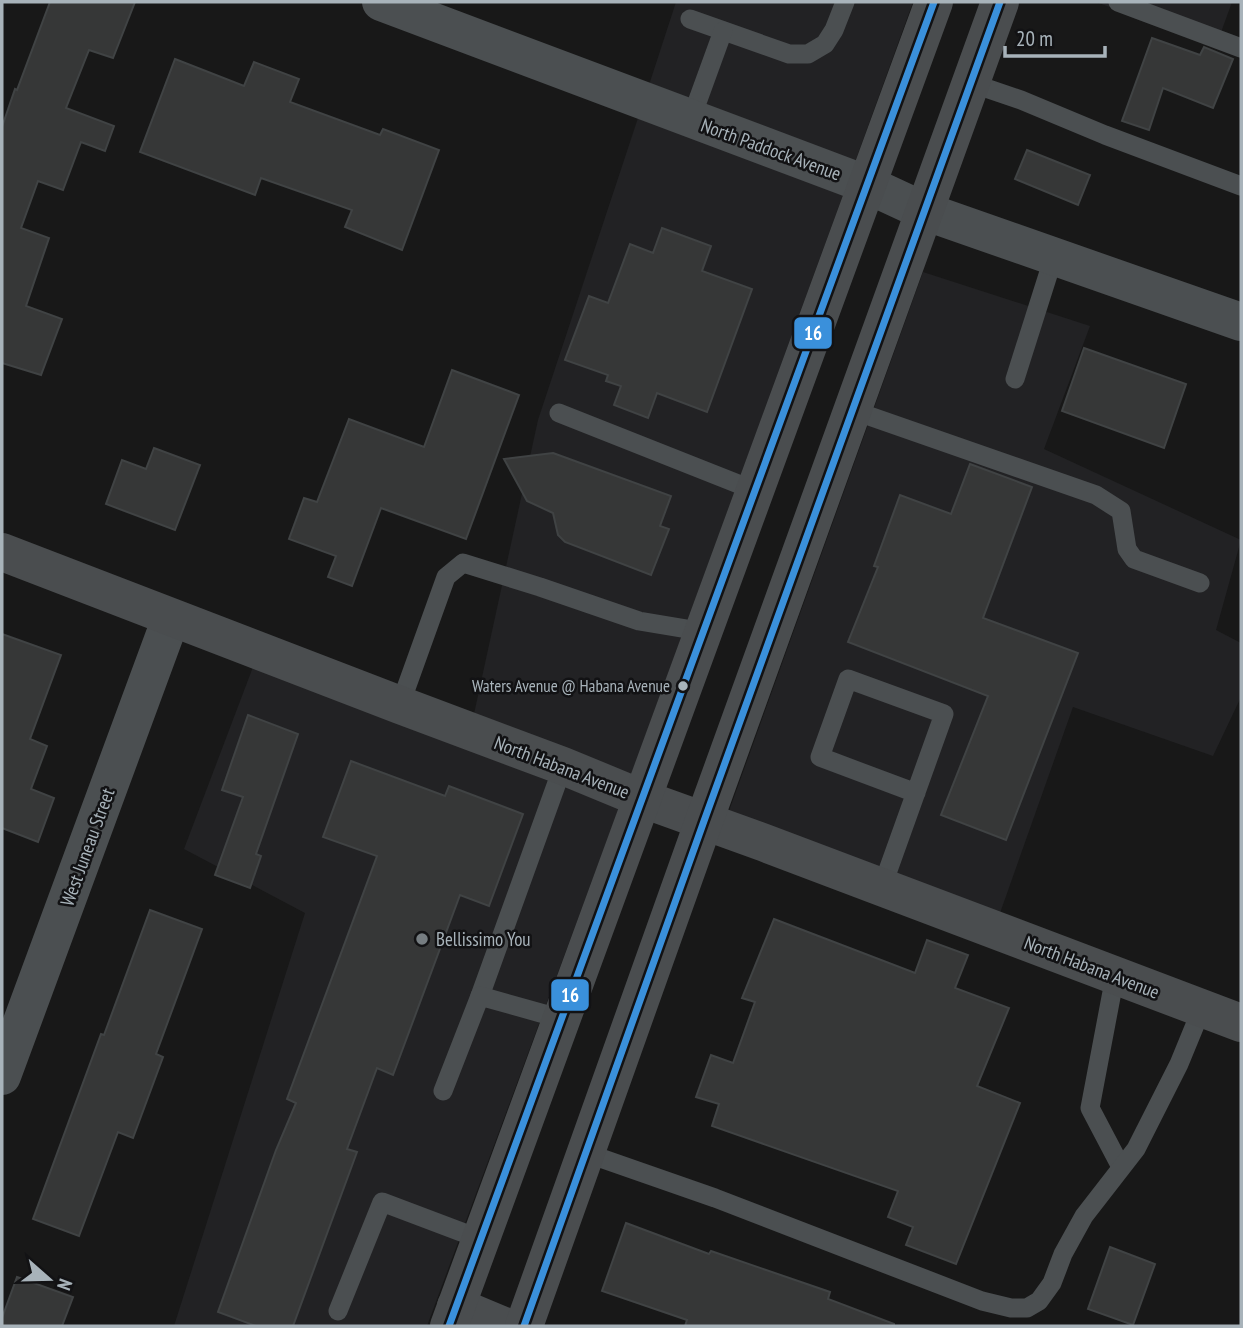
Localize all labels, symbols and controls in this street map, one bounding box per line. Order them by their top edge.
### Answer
scale bar [1005,14,1105,58]
text: 20 m [1016,25,1053,52]
street label: North Paddock Avenue [698,113,844,186]
line badge: 16 [793,316,833,350]
text: 16 [804,321,822,345]
place label: Waters Avenue @ Habana Avenue [472,675,670,697]
marker: Waters Avenue @ Habana Avenue [676,679,690,693]
street label: North Habana Avenue [491,730,633,804]
street label: West Juneau Street [55,784,120,909]
place label: Bellissimo You [436,927,531,951]
street label: North Habana Avenue [1021,930,1163,1004]
marker: Bellissimo You [414,931,430,947]
line badge: 16 [550,978,590,1012]
text: 16 [561,983,579,1007]
north arrow [14,1244,84,1314]
text: N [52,1276,78,1294]

